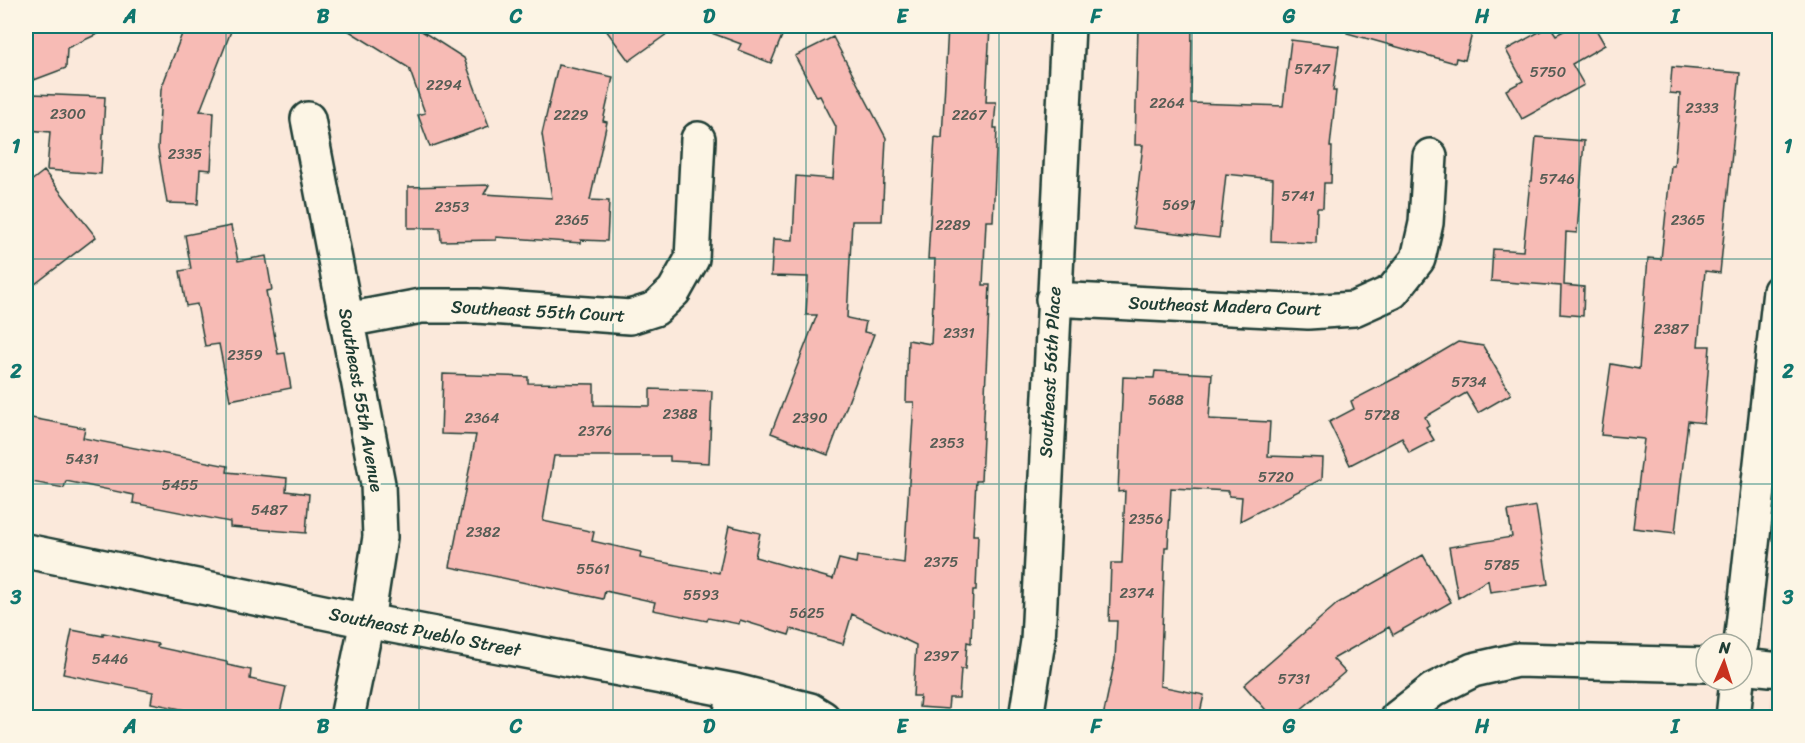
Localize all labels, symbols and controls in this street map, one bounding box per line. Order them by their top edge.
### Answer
text: A [122,0,137,34]
text: B [317,0,330,34]
text: C [509,0,523,34]
text: D [703,0,716,34]
text: E [896,0,909,34]
text: F [1090,0,1103,34]
text: G [1282,0,1296,34]
text: H [1474,0,1490,34]
text: I [1670,0,1681,34]
house number: 5747 [1294,56,1331,82]
house number: 5750 [1530,59,1566,85]
house number: 2294 [426,72,462,98]
house number: 2264 [1149,90,1185,116]
house number: 2333 [1685,95,1719,121]
house number: 2300 [50,101,86,127]
house number: 2229 [553,102,589,128]
house number: 2267 [952,102,988,128]
text: 1 [12,129,21,164]
text: 1 [1784,129,1793,164]
house number: 2335 [168,141,202,167]
house number: 5746 [1539,166,1575,192]
house number: 5741 [1281,183,1315,209]
house number: 5691 [1162,192,1196,218]
house number: 2353 [435,194,469,220]
house number: 2365 [555,207,589,233]
house number: 2365 [1671,207,1705,233]
house number: 2289 [935,212,971,238]
street label: Southeast 56th Place [1030,285,1070,459]
street label: Southeast Madera Court [1128,287,1322,325]
street label: Southeast 55th Court [450,290,626,332]
street label: Southeast 55th Avenue [329,305,393,495]
house number: 2387 [1654,316,1690,342]
house number: 2331 [943,320,975,346]
house number: 2359 [227,342,263,368]
text: 2 [9,354,22,389]
text: 2 [1781,354,1794,389]
house number: 5734 [1451,369,1487,395]
house number: 5688 [1148,387,1184,413]
house number: 2388 [663,401,697,427]
house number: 5728 [1364,402,1400,428]
house number: 2364 [465,405,499,431]
house number: 2390 [792,405,828,431]
house number: 2376 [578,418,612,444]
house number: 2353 [930,430,964,456]
house number: 5431 [65,446,99,472]
house number: 5720 [1258,464,1294,490]
house number: 5455 [162,472,198,498]
house number: 5487 [251,497,289,523]
house number: 2356 [1129,506,1163,532]
house number: 2382 [466,519,501,545]
house number: 2375 [924,549,958,575]
house number: 5785 [1484,552,1520,578]
house number: 5561 [576,556,610,582]
text: 3 [10,580,22,615]
house number: 2374 [1120,580,1154,606]
text: 3 [1782,580,1794,615]
house number: 5593 [683,582,719,608]
street label: Southeast Pueblo Street [326,598,524,666]
house number: 5625 [789,600,825,626]
north arrow [1694,632,1754,692]
text: N [1717,633,1732,662]
house number: 2397 [924,643,960,669]
house number: 5446 [92,646,128,672]
house number: 5731 [1278,666,1310,692]
text: A [122,709,137,743]
text: B [317,709,330,743]
text: C [509,709,523,743]
text: D [703,709,716,743]
text: E [896,709,909,743]
text: F [1090,709,1103,743]
text: G [1282,709,1296,743]
text: H [1474,709,1490,743]
text: I [1670,709,1681,743]

